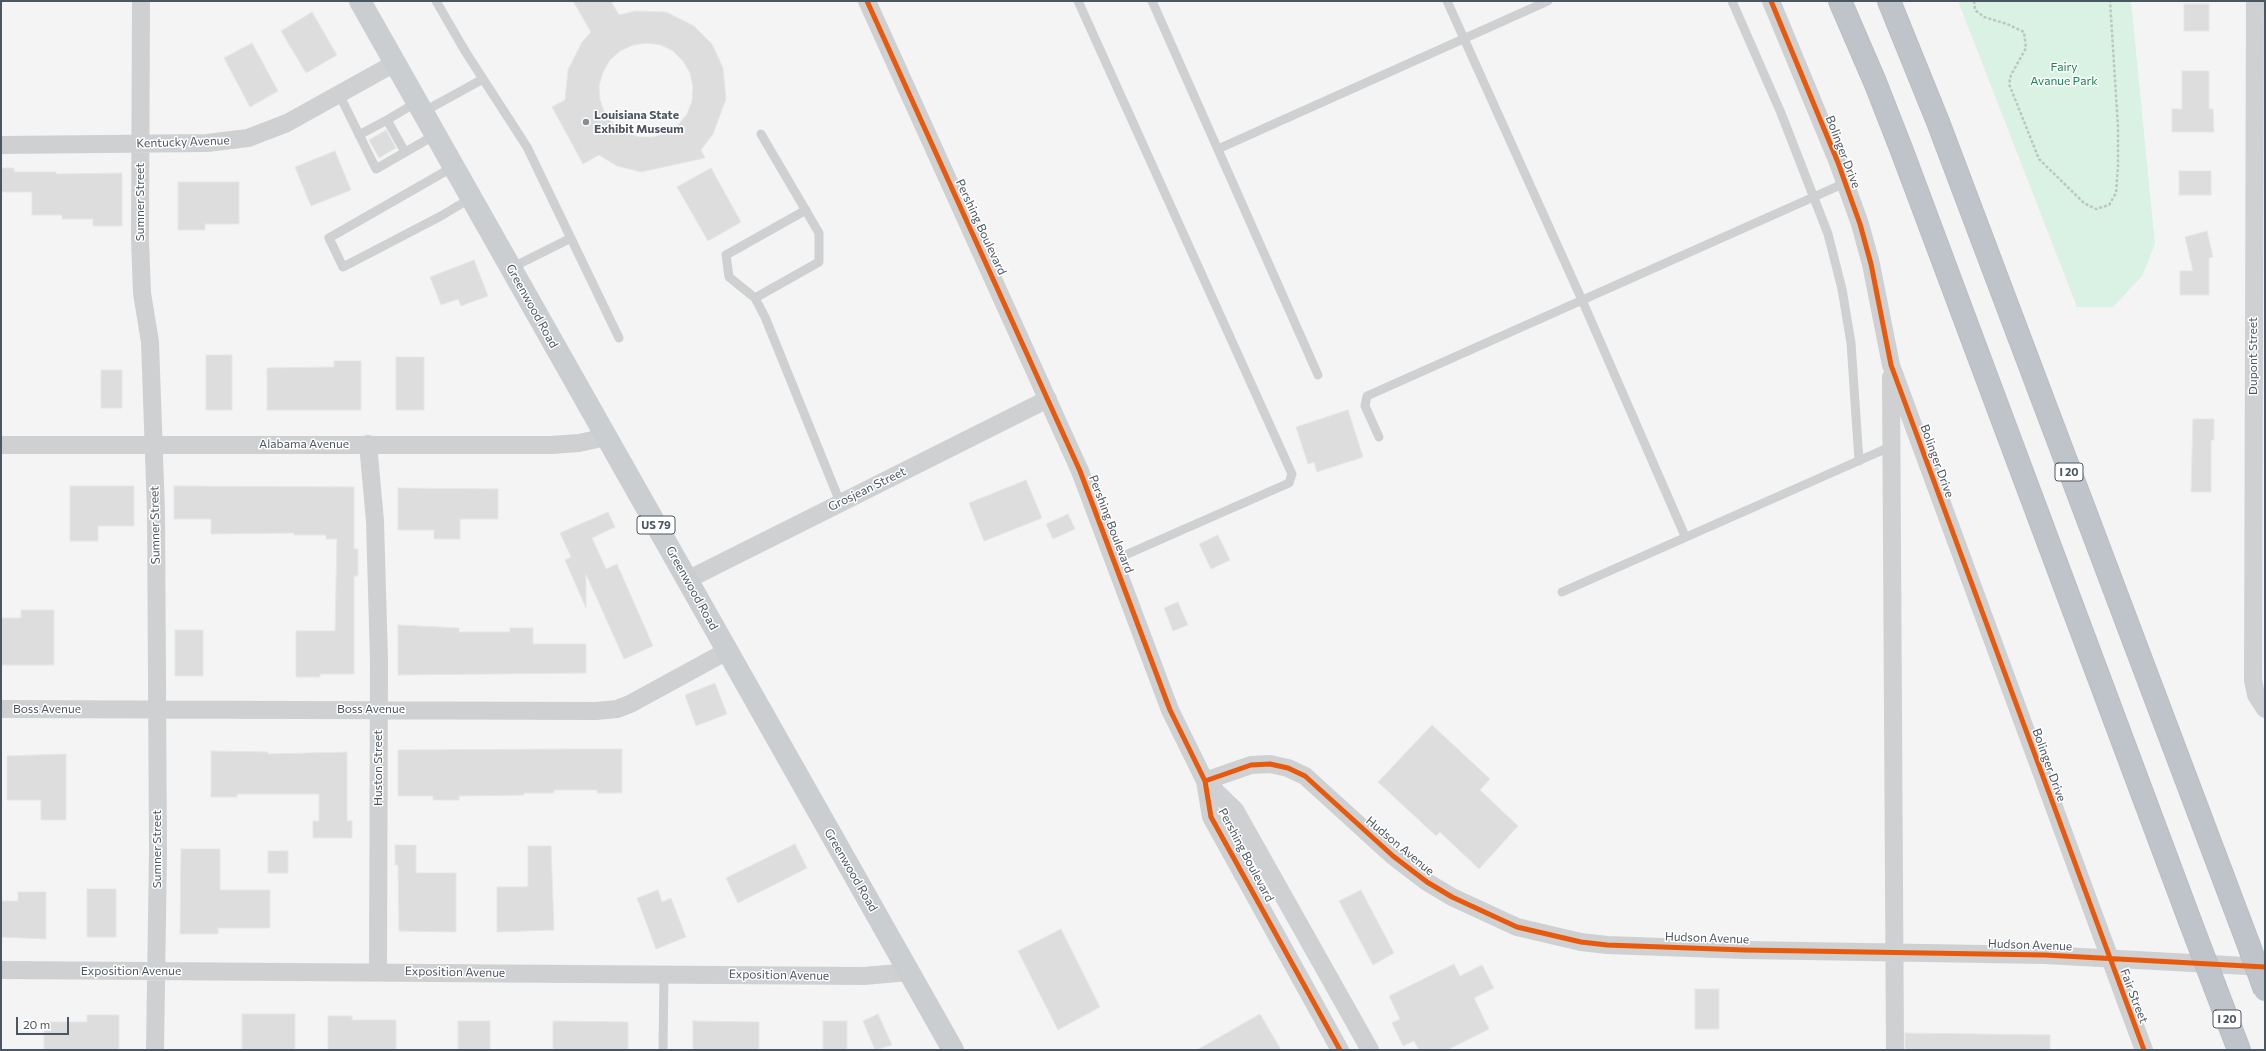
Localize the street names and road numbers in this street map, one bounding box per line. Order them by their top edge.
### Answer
street label: Bolinger Drive [1823,114,1863,190]
street label: Kentucky Avenue [136,133,230,151]
street label: Sumner Street [133,163,147,241]
street label: Pershing Boulevard [952,177,1010,277]
street label: Greenwood Road [503,262,561,350]
street label: Dupont Street [2246,317,2260,395]
street label: Bolinger Drive [1917,422,1957,500]
street label: Alabama Avenue [259,437,349,451]
road number: I 20 [2055,463,2083,481]
street label: Grosjean Street [826,464,908,514]
street label: Pershing Boulevard [1086,473,1136,575]
street label: Sumner Street [147,486,163,564]
road number: US 79 [637,516,675,534]
street label: Greenwood Road [663,544,721,632]
street label: Boss Avenue [13,702,81,716]
street label: Boss Avenue [337,702,405,716]
street label: Bolinger Drive [2029,726,2069,804]
street label: Huston Street [371,730,385,806]
street label: Pershing Boulevard [1215,806,1277,904]
street label: Sumner Street [150,810,164,888]
street label: Hudson Avenue [1363,813,1437,879]
street label: Greenwood Road [821,826,881,914]
street label: Hudson Avenue [1665,929,1749,947]
street label: Hudson Avenue [1988,936,2072,954]
street label: Exposition Avenue [81,964,181,978]
street label: Exposition Avenue [405,964,505,980]
street label: Exposition Avenue [729,967,829,983]
street label: Fair Street [2117,967,2151,1025]
road number: I 20 [2213,1010,2241,1028]

